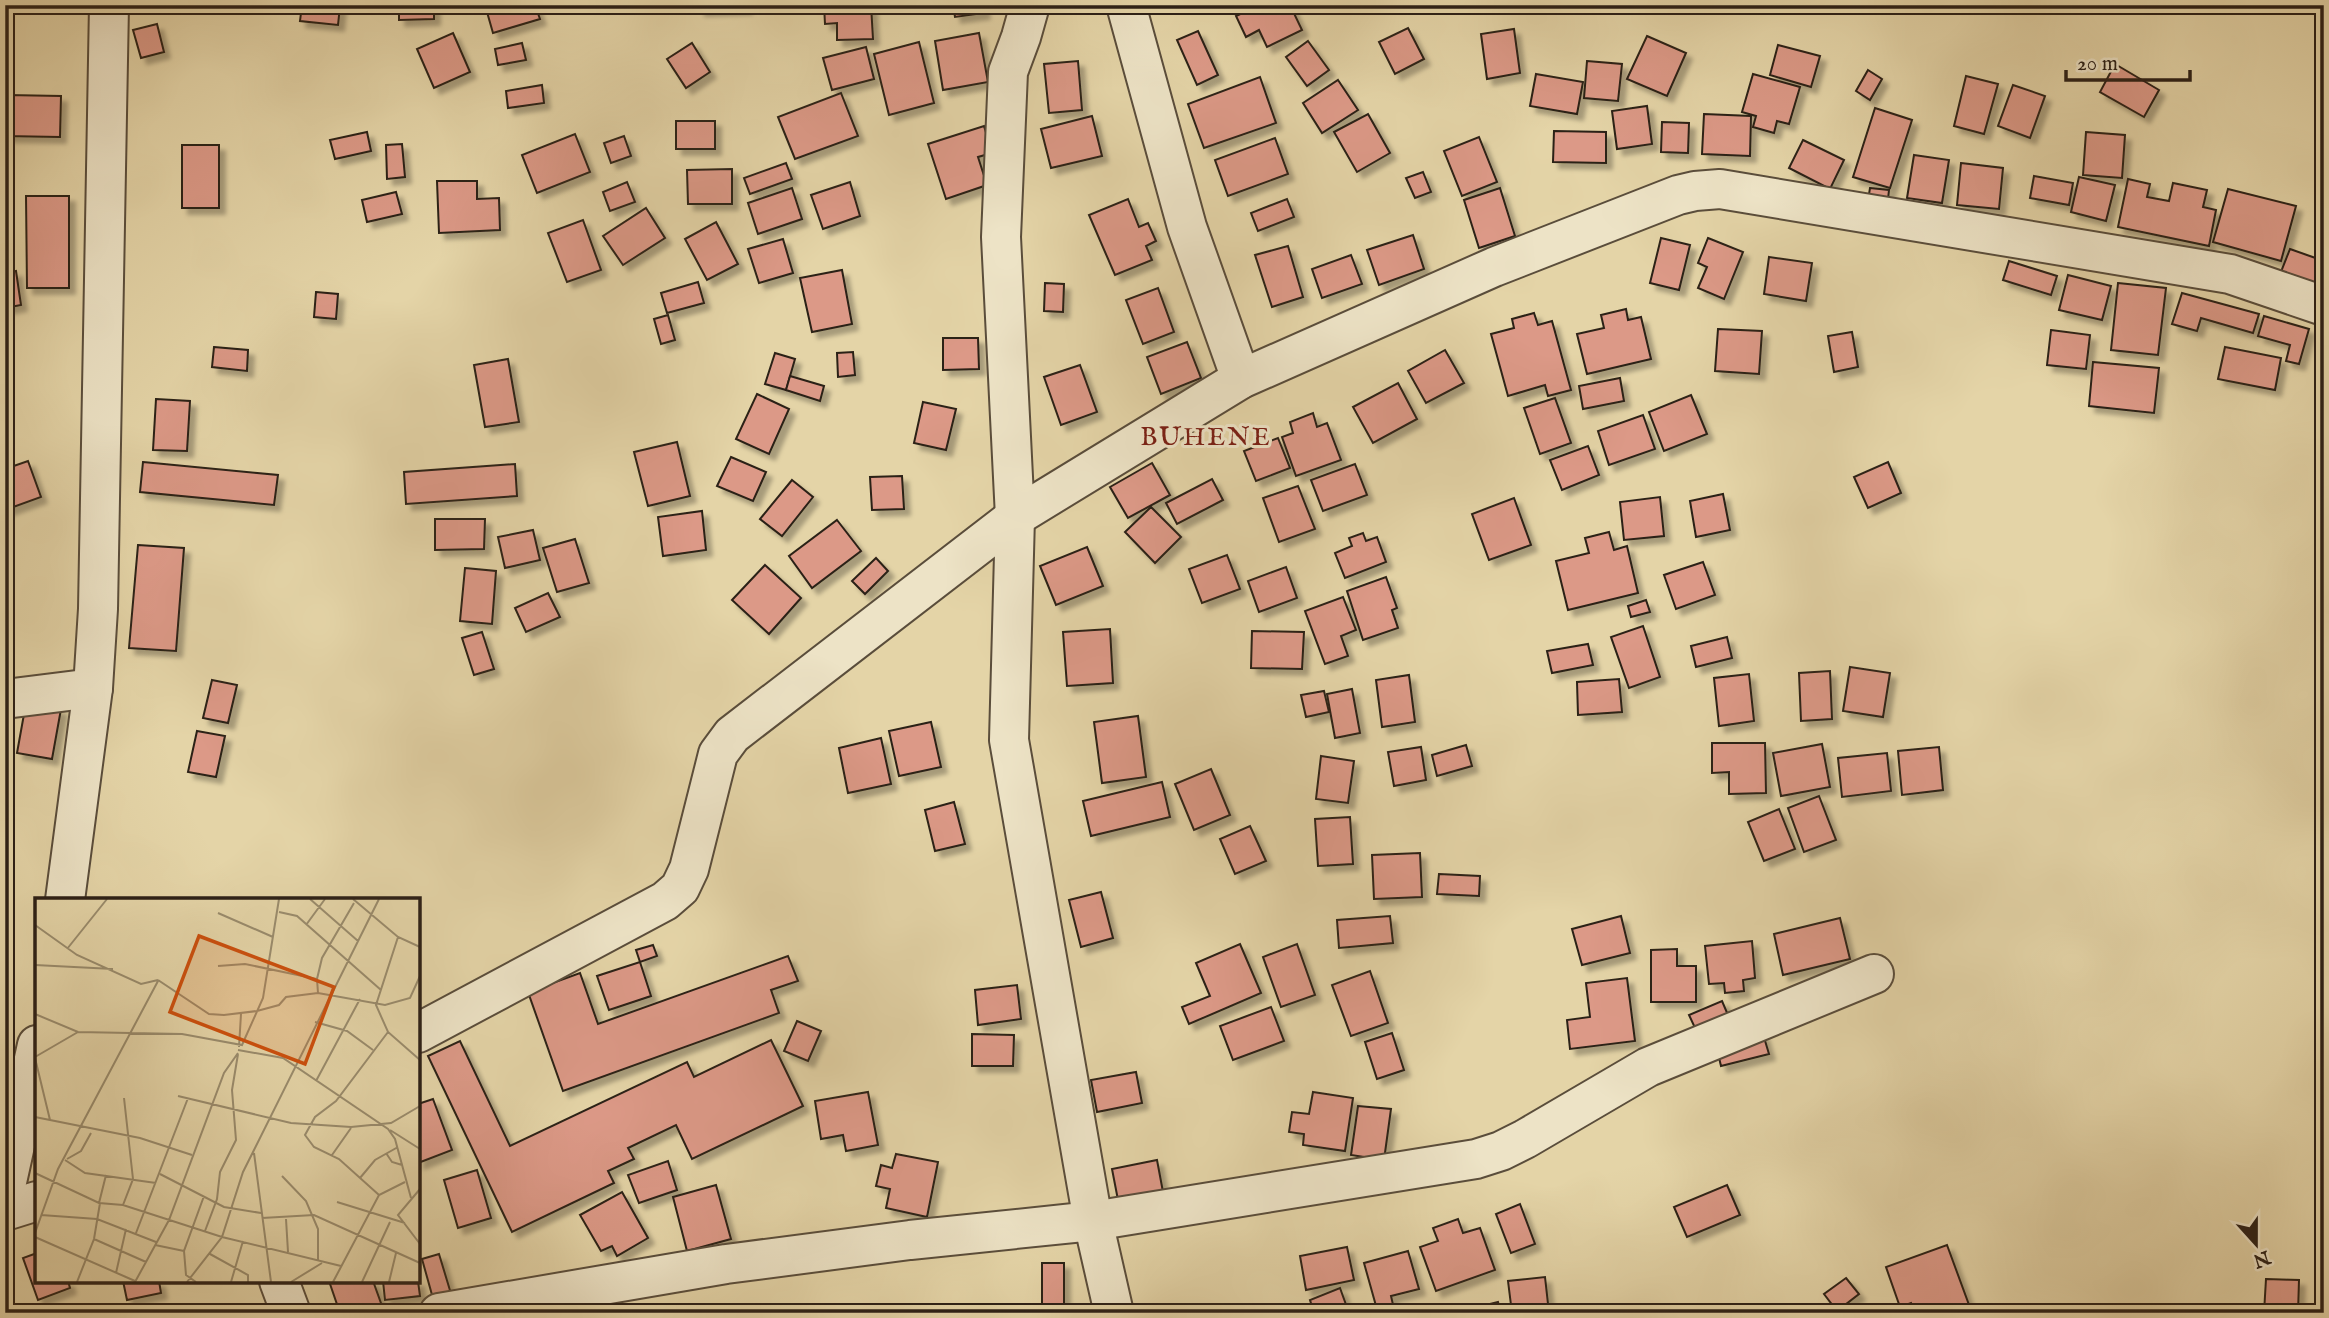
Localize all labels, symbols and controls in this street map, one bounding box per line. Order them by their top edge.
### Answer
scale bar [2066,38,2191,82]
text: 20 m [2077,51,2118,78]
district label: BUHENE [1140,421,1272,454]
inset map [35,898,420,1283]
north arrow [2220,1210,2290,1280]
text: N [2249,1243,2274,1272]

